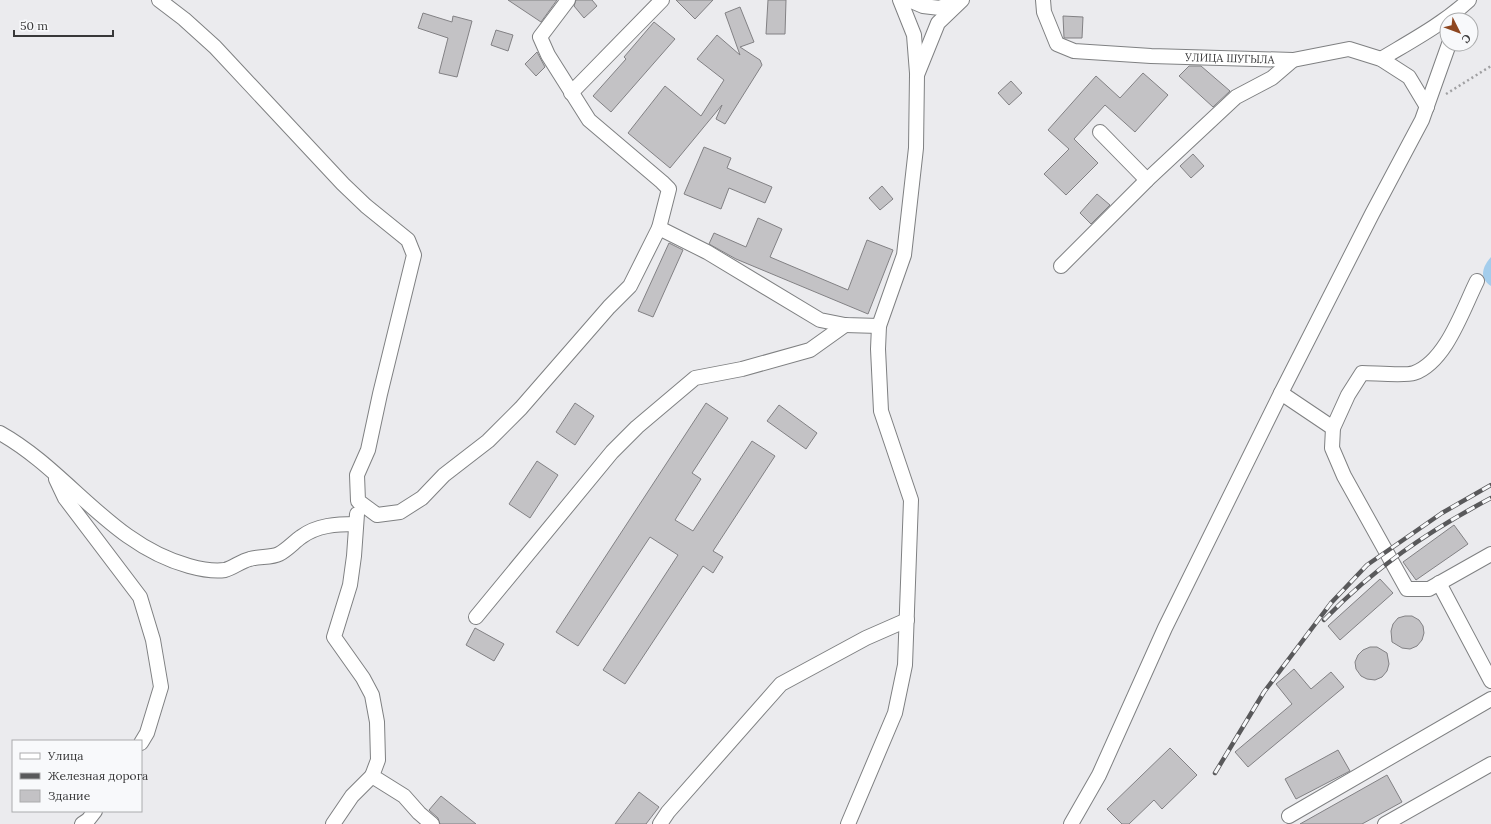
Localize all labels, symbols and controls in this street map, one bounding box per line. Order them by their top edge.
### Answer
scale bar [14,12,113,38]
north arrow [1439,12,1479,52]
text: 50 m [20,18,48,33]
text: С [1458,31,1474,47]
street label: УЛИЦА ШУГЫЛА [1184,50,1276,67]
legend [12,740,142,812]
text: Улица [47,748,84,763]
text: Железная дорога [48,768,148,783]
text: Здание [48,788,91,803]

